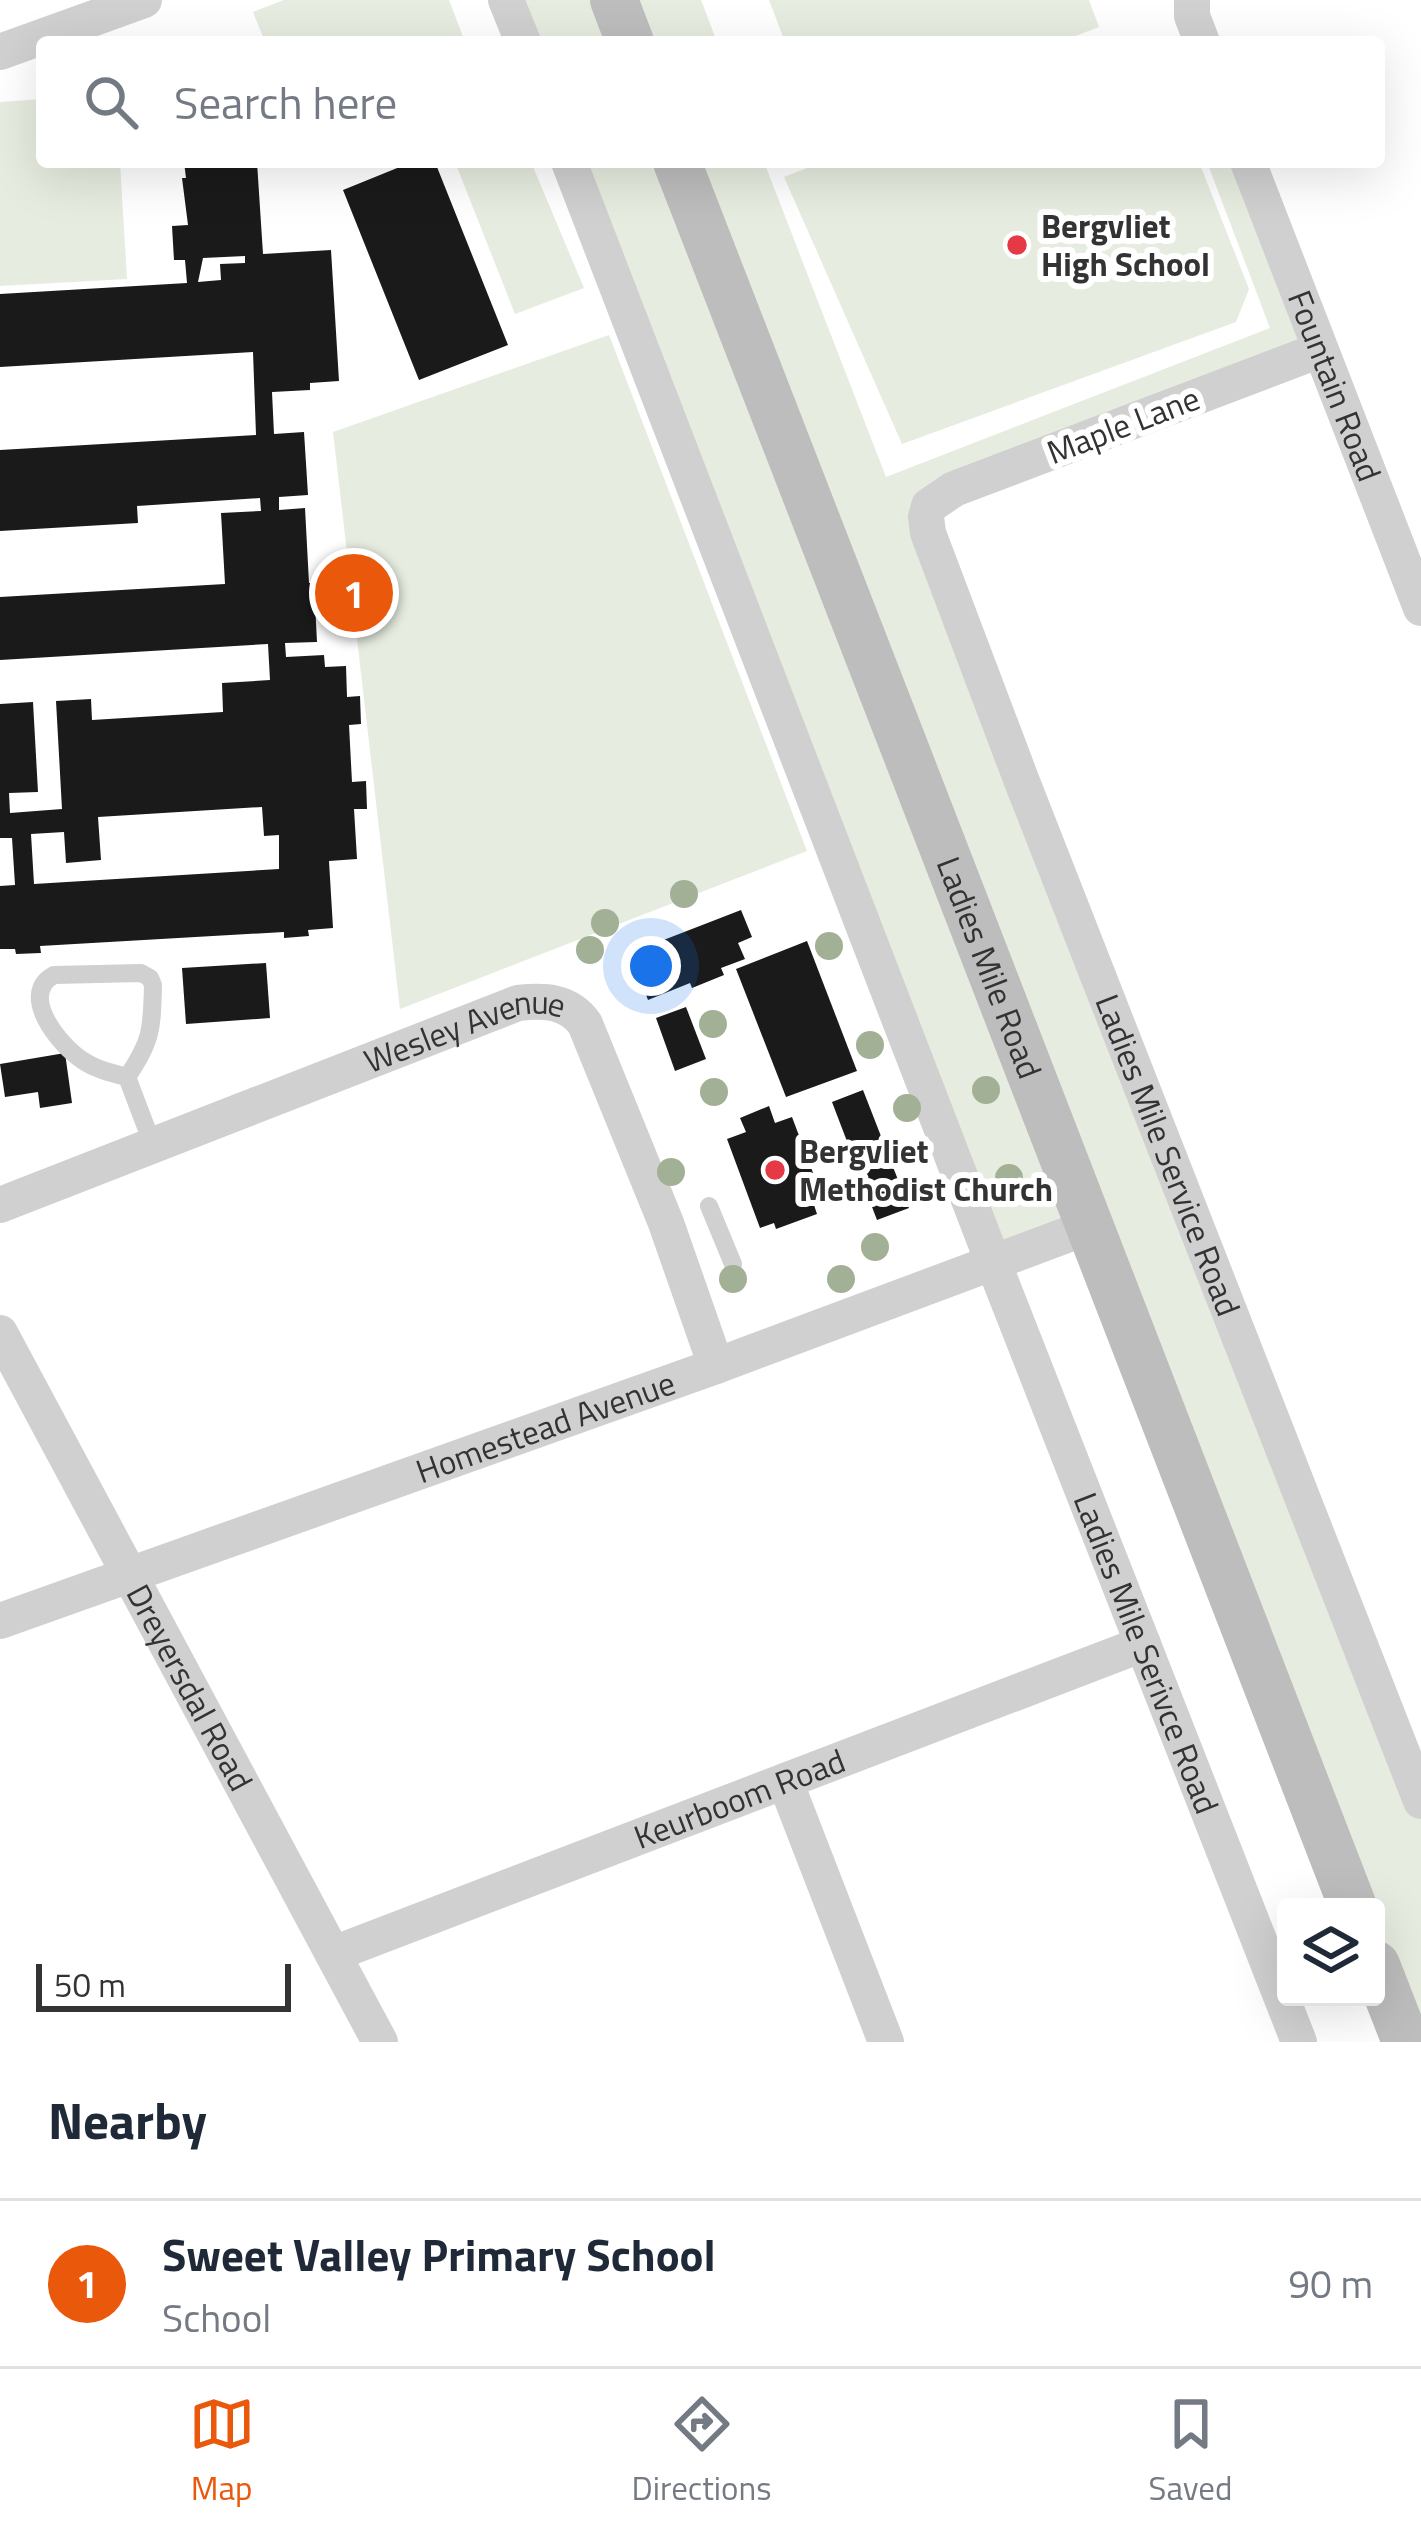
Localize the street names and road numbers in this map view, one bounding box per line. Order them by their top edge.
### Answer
street label: Fountain Road [1275,283,1394,489]
street label: Maple Lane [1039,373,1207,477]
street label: Ladies Mile Road [924,849,1055,1086]
street label: Wesley Avenue [357,977,572,1086]
street label: Ladies Mile Service Road [1083,987,1254,1323]
street label: Homestead Avenue [409,1358,682,1496]
street label: Ladies Mile Serivce Road [1061,1485,1232,1821]
street label: Dreyersdal Road [114,1575,266,1800]
street label: Keurboom Road [626,1735,852,1862]

